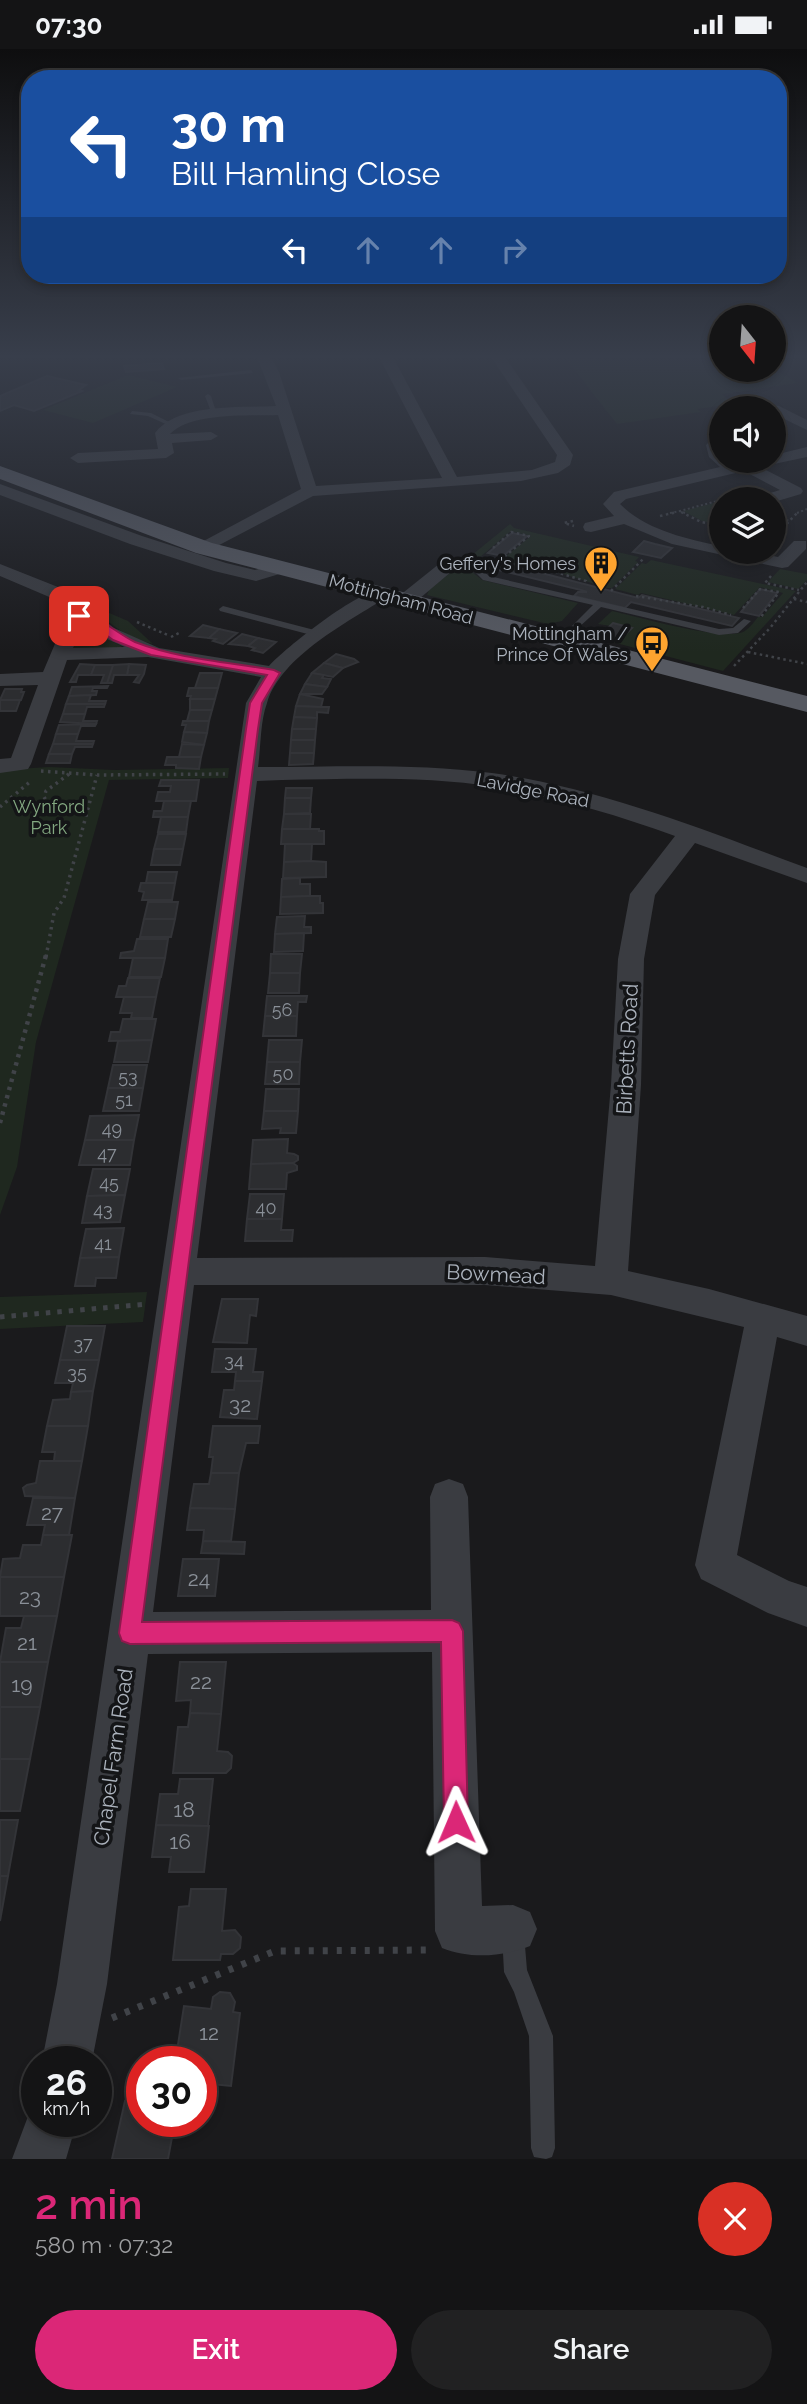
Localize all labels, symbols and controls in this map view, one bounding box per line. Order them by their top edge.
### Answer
text: 07:30 [35,10,102,40]
text: 30 m [171,96,286,153]
icon: left [56,98,147,189]
text: Bill Hamling Close [171,155,440,192]
icon: left [276,231,314,269]
icon: ahead [349,231,387,269]
icon: ahead [422,231,460,269]
icon: right [495,231,533,269]
north arrow [709,305,786,381]
map controls [709,305,786,564]
button: sound [709,396,786,473]
button: layers [709,487,786,564]
building icon: Geffery's Homes [582,544,620,593]
place label: Geffery's Homes [440,553,576,574]
street label: Mottingham Road [327,570,475,628]
pin [49,586,109,646]
icon: arrive [60,597,98,635]
place label: Mottingham / Prince Of Wales [496,623,628,665]
bus stop icon: Mottingham / Prince Of Wales [633,624,671,673]
street label: Lavidge Road [475,769,591,811]
park label: Wynford Park [13,796,85,838]
street label: Birbetts Road [611,983,643,1115]
house number: 56 [272,999,292,1020]
house number: 50 [273,1063,293,1084]
house number: 53 [118,1066,138,1087]
house number: 51 [115,1089,133,1110]
house number: 49 [102,1118,122,1139]
house number: 47 [97,1143,117,1164]
house number: 45 [99,1172,119,1193]
house number: 40 [256,1197,276,1218]
house number: 43 [93,1199,113,1220]
house number: 41 [94,1233,112,1254]
street label: Bowmead [446,1259,546,1289]
house number: 37 [73,1333,93,1354]
house number: 34 [224,1350,244,1371]
house number: 35 [67,1362,87,1383]
house number: 32 [229,1392,251,1417]
house number: 27 [41,1500,64,1525]
house number: 24 [188,1566,210,1591]
house number: 23 [19,1584,41,1609]
house number: 21 [17,1630,37,1655]
street label: Chapel Farm Road [88,1667,138,1847]
house number: 22 [190,1669,212,1694]
house number: 19 [11,1672,33,1697]
position arrow [419,1785,493,1859]
house number: 18 [173,1797,195,1822]
house number: 16 [169,1829,191,1854]
house number: 12 [199,2020,219,2045]
speed limit sign: 30 [126,2046,217,2137]
text: 26 [46,2062,87,2103]
text: km/h [43,2098,90,2119]
text: 2 min [35,2180,143,2229]
button: close [698,2182,772,2256]
text: 580 m · 07:32 [35,2231,173,2258]
button: Exit [35,2310,397,2390]
button: Share [411,2310,772,2390]

